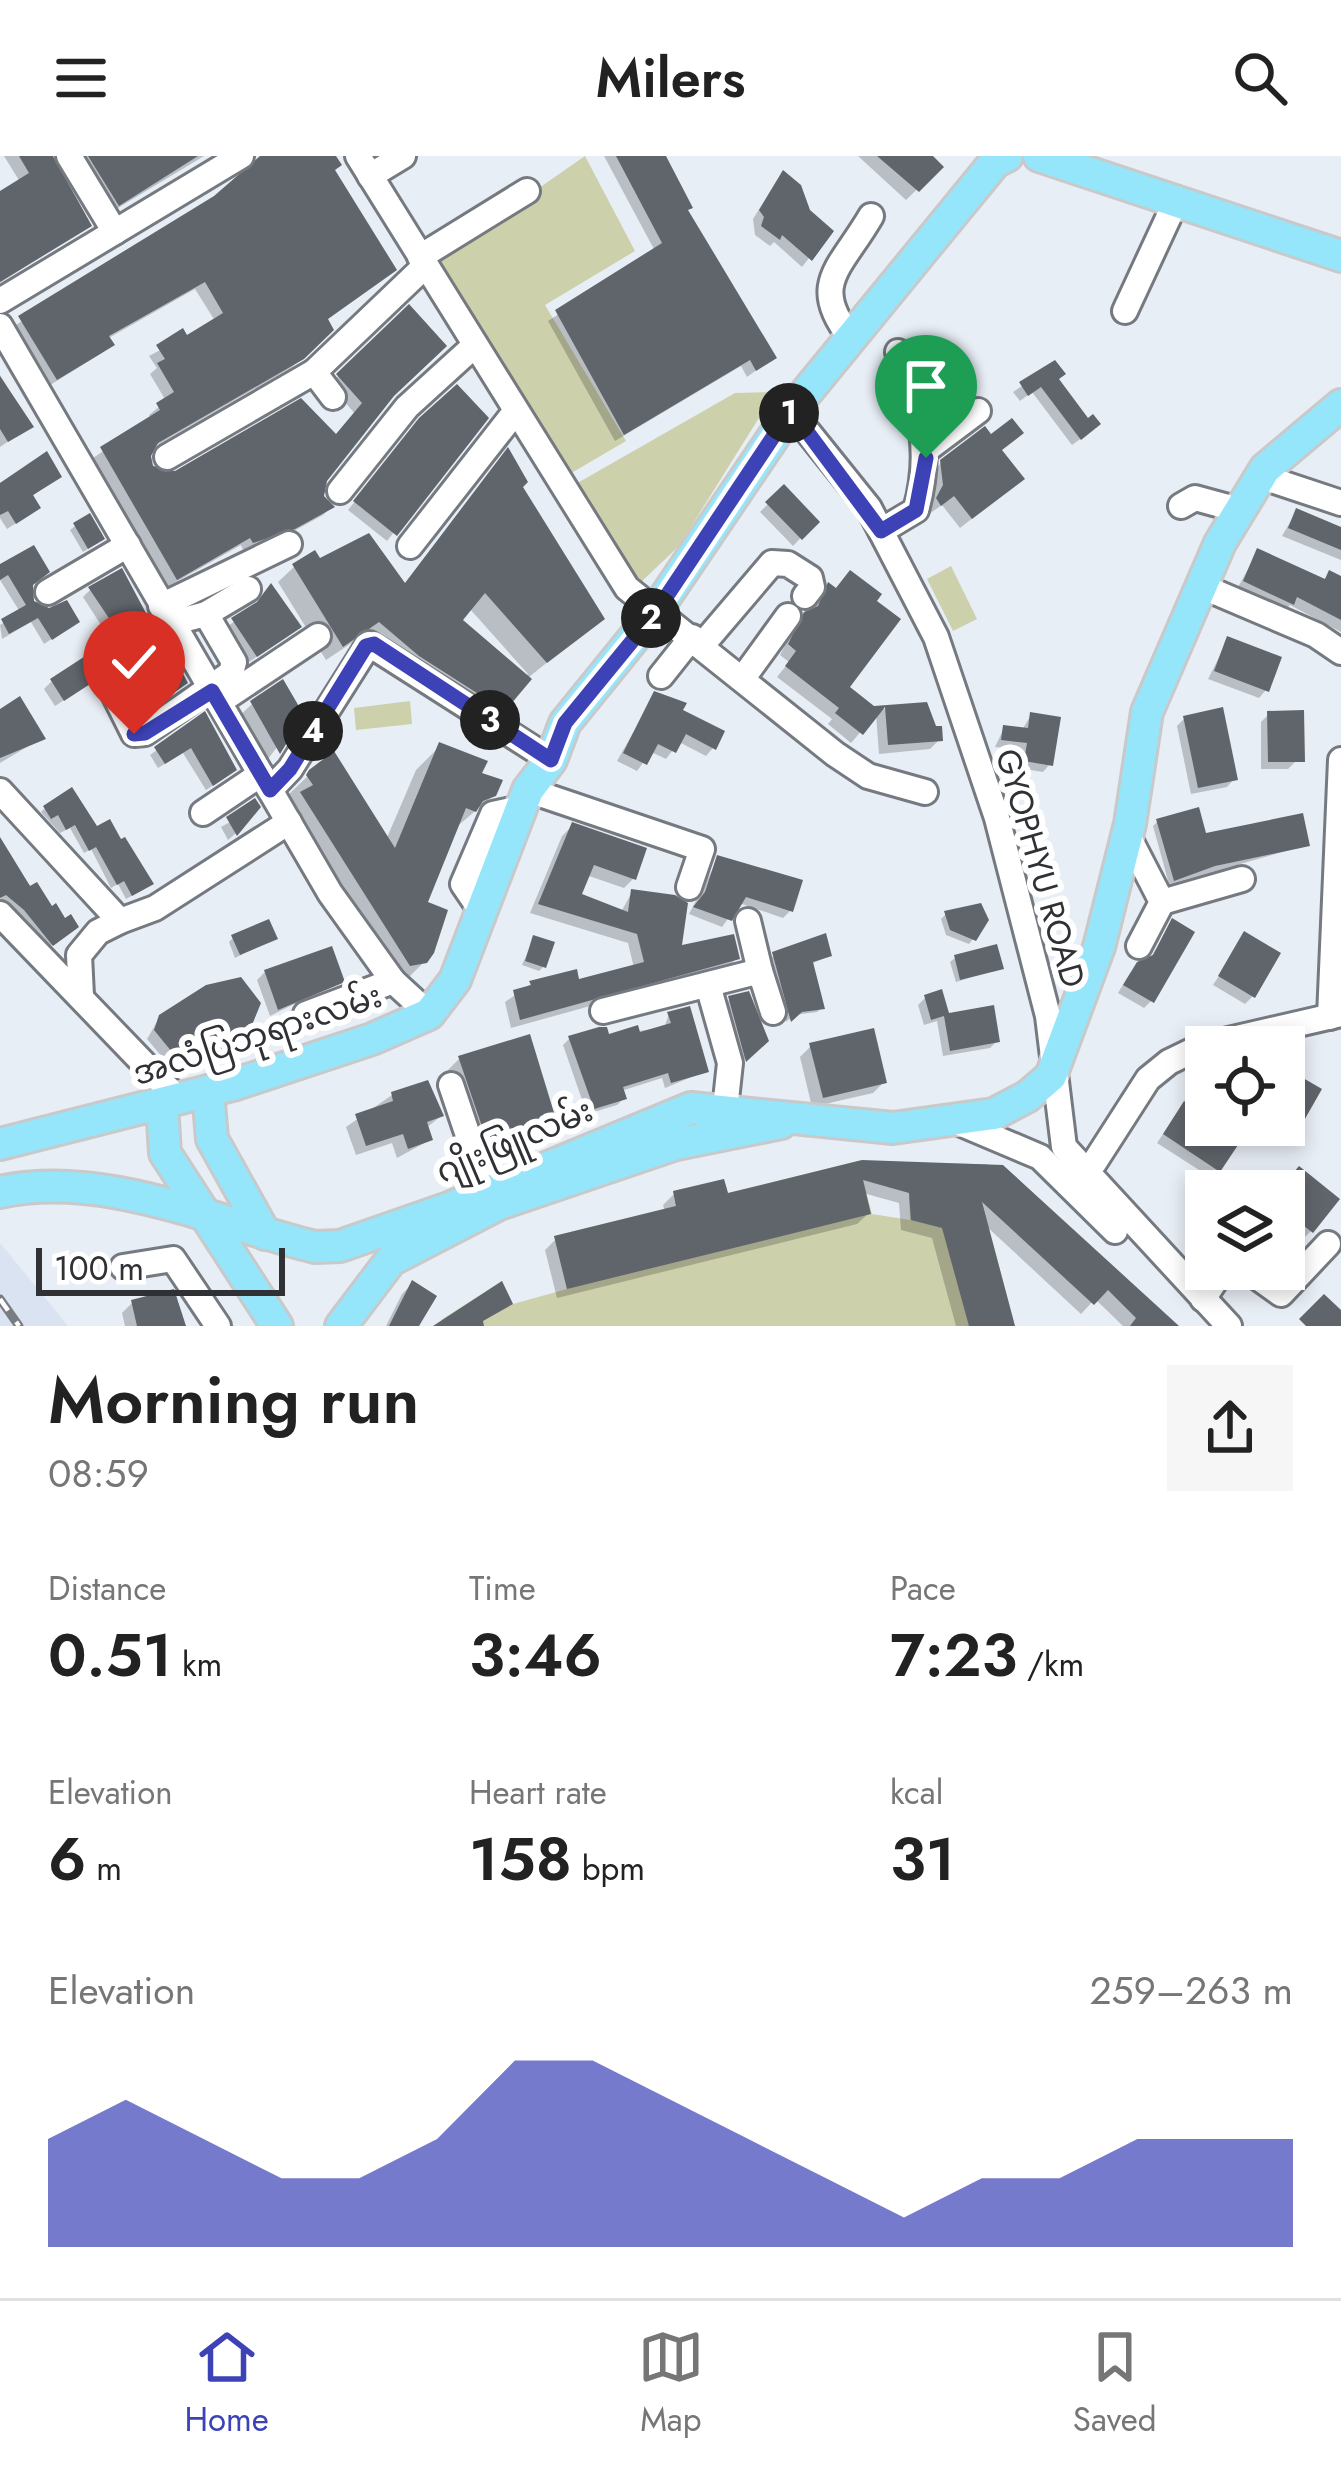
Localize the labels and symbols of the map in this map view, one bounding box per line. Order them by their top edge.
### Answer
pin [875,335,977,458]
pin: 1 [759,383,819,443]
pin: 2 [621,588,681,648]
pin [83,611,185,734]
pin: 3 [460,690,520,750]
pin: 4 [283,701,343,761]
street label: GYOPHYU ROAD [984,743,1097,993]
street label: အလံပြဘုရားလမ်း [127,972,389,1100]
street label: ဂျိုးဖြူလမ်း [428,1086,601,1197]
scale bar [36,1242,285,1295]

